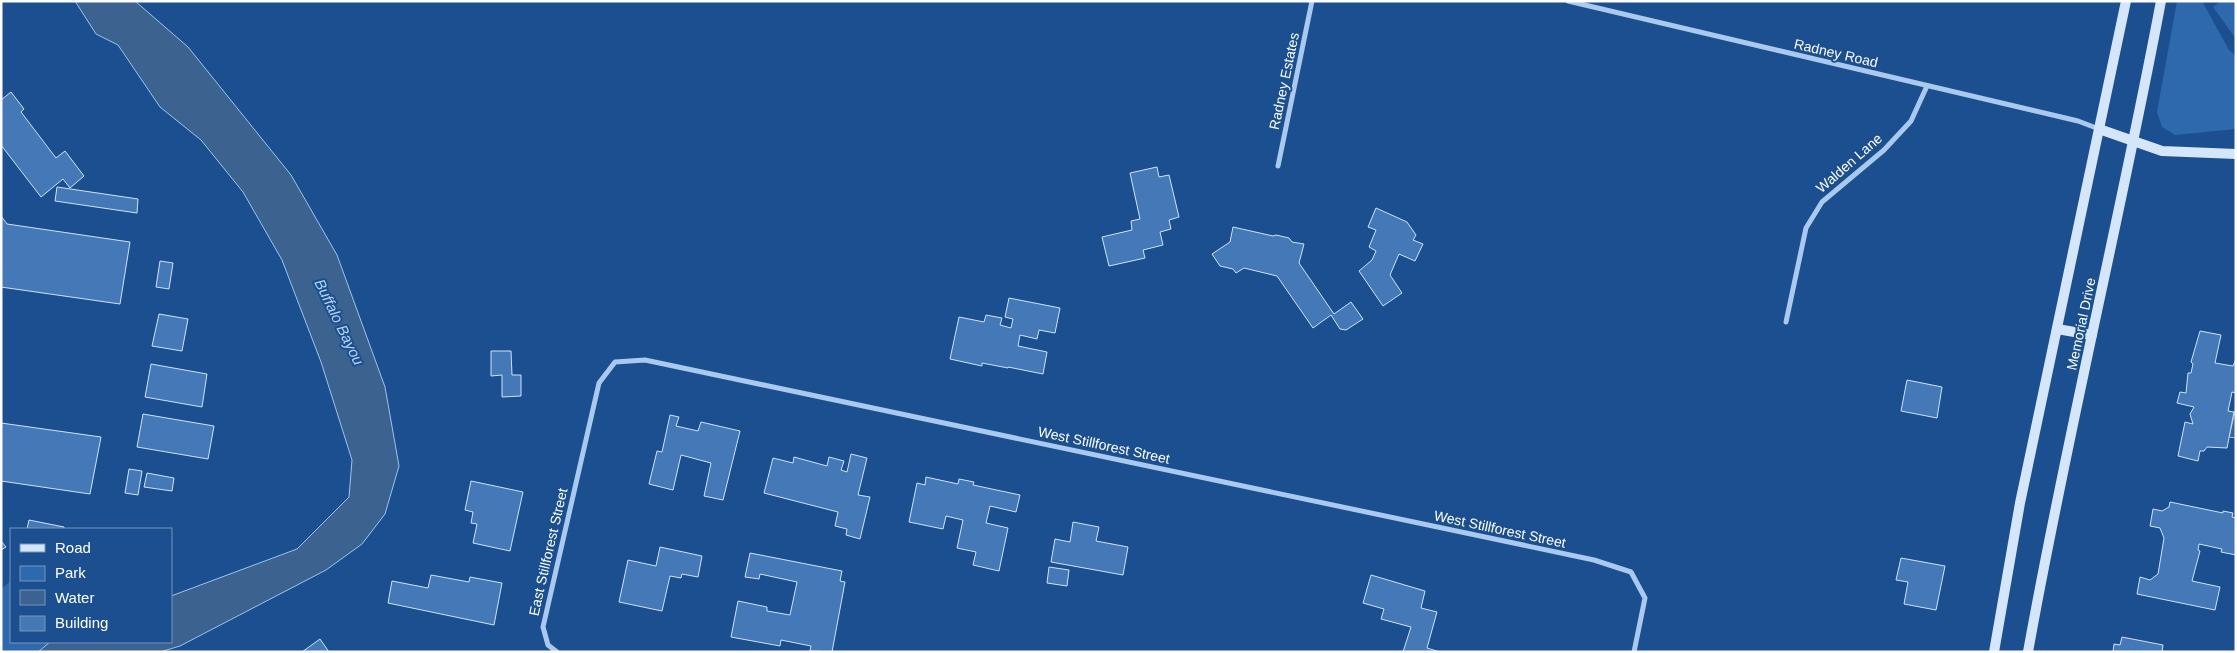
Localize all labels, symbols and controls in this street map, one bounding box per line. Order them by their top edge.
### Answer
street label: Radney Estates [1266,31,1302,131]
street label: Radney Road [1792,36,1880,70]
street label: Walden Lane [1813,130,1885,196]
water label: Buffalo Bayou [311,276,368,368]
street label: Memorial Drive [2063,276,2099,372]
street label: West Stillforest Street [1037,423,1171,467]
street label: East Stillforest Street [526,486,571,617]
street label: West Stillforest Street [1433,507,1567,551]
legend [10,528,172,643]
text: Road [55,539,91,556]
text: Park [55,564,86,581]
text: Water [55,589,94,606]
text: Building [55,614,108,631]

